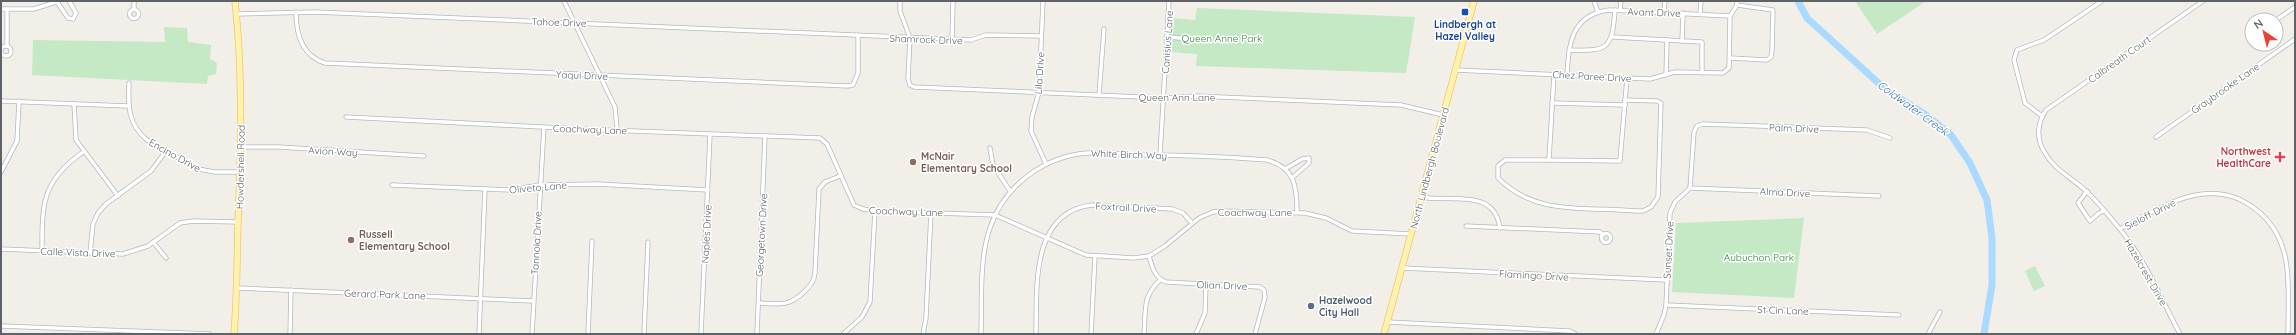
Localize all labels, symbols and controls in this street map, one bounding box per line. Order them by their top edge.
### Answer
street label: Avant Drive [1627,5,1681,20]
marker: Lindbergh at Hazel Valley [1460,7,1470,17]
street label: Canisius Lane [1159,10,1176,74]
north arrow [2244,12,2284,52]
street label: Tahoe Drive [531,15,587,30]
text: N [2251,16,2266,32]
place label: Lindbergh at Hazel Valley [1434,18,1496,43]
street label: Shamrock Drive [889,32,963,47]
park label: Queen Anne Park [1182,32,1262,45]
street label: Calbreath Court [2085,33,2154,86]
street label: Lila Drive [1032,51,1047,95]
street label: Graybrooke Lane [2189,60,2262,117]
street label: Yaqui Drive [556,68,609,83]
street label: Chez Paree Drive [1552,68,1632,85]
water label: Coldwater Creek [1875,77,1952,139]
street label: Queen Ann Lane [1139,91,1216,104]
street label: North Lindbergh Boulevard [1407,106,1452,230]
street label: Palm Drive [1769,121,1820,136]
street label: Coachway Lane [553,122,628,137]
street label: Howdershell Road [233,125,248,209]
street label: Encino Drive [147,136,203,175]
street label: Avion Way [308,144,358,159]
place label: Northwest HealthCare [2216,145,2271,170]
street label: White Birch Way [1091,147,1167,162]
place label: McNair Elementary School [921,150,1012,175]
marker: Northwest HealthCare [2274,151,2286,163]
marker: McNair Elementary School [908,157,918,167]
street label: Oliveto Lane [509,178,568,196]
street label: Alma Drive [1759,185,1811,200]
street label: Georgetown Drive [753,193,770,277]
street label: Sieloff Drive [2122,196,2178,233]
street label: Foxtrail Drive [1095,199,1157,216]
street label: Naples Drive [698,204,715,264]
street label: Coachway Lane [869,204,944,219]
street label: Coachway Lane [1218,206,1293,219]
street label: Tannoia Drive [528,211,545,275]
street label: Sunset Drive [1661,221,1677,279]
place label: Russell Elementary School [359,228,450,253]
marker: Russell Elementary School [346,235,356,245]
street label: Hazelcrest Drive [2121,236,2170,308]
street label: Calle Vista Drive [40,245,116,260]
park label: Aubuchon Park [1724,251,1794,264]
street label: Flamingo Drive [1499,267,1570,284]
street label: Olian Drive [1196,278,1248,293]
street label: Gerard Park Lane [344,287,426,302]
place label: Hazelwood City Hall [1319,294,1372,319]
marker: Hazelwood City Hall [1306,301,1316,311]
street label: St Cin Lane [1757,303,1809,318]

